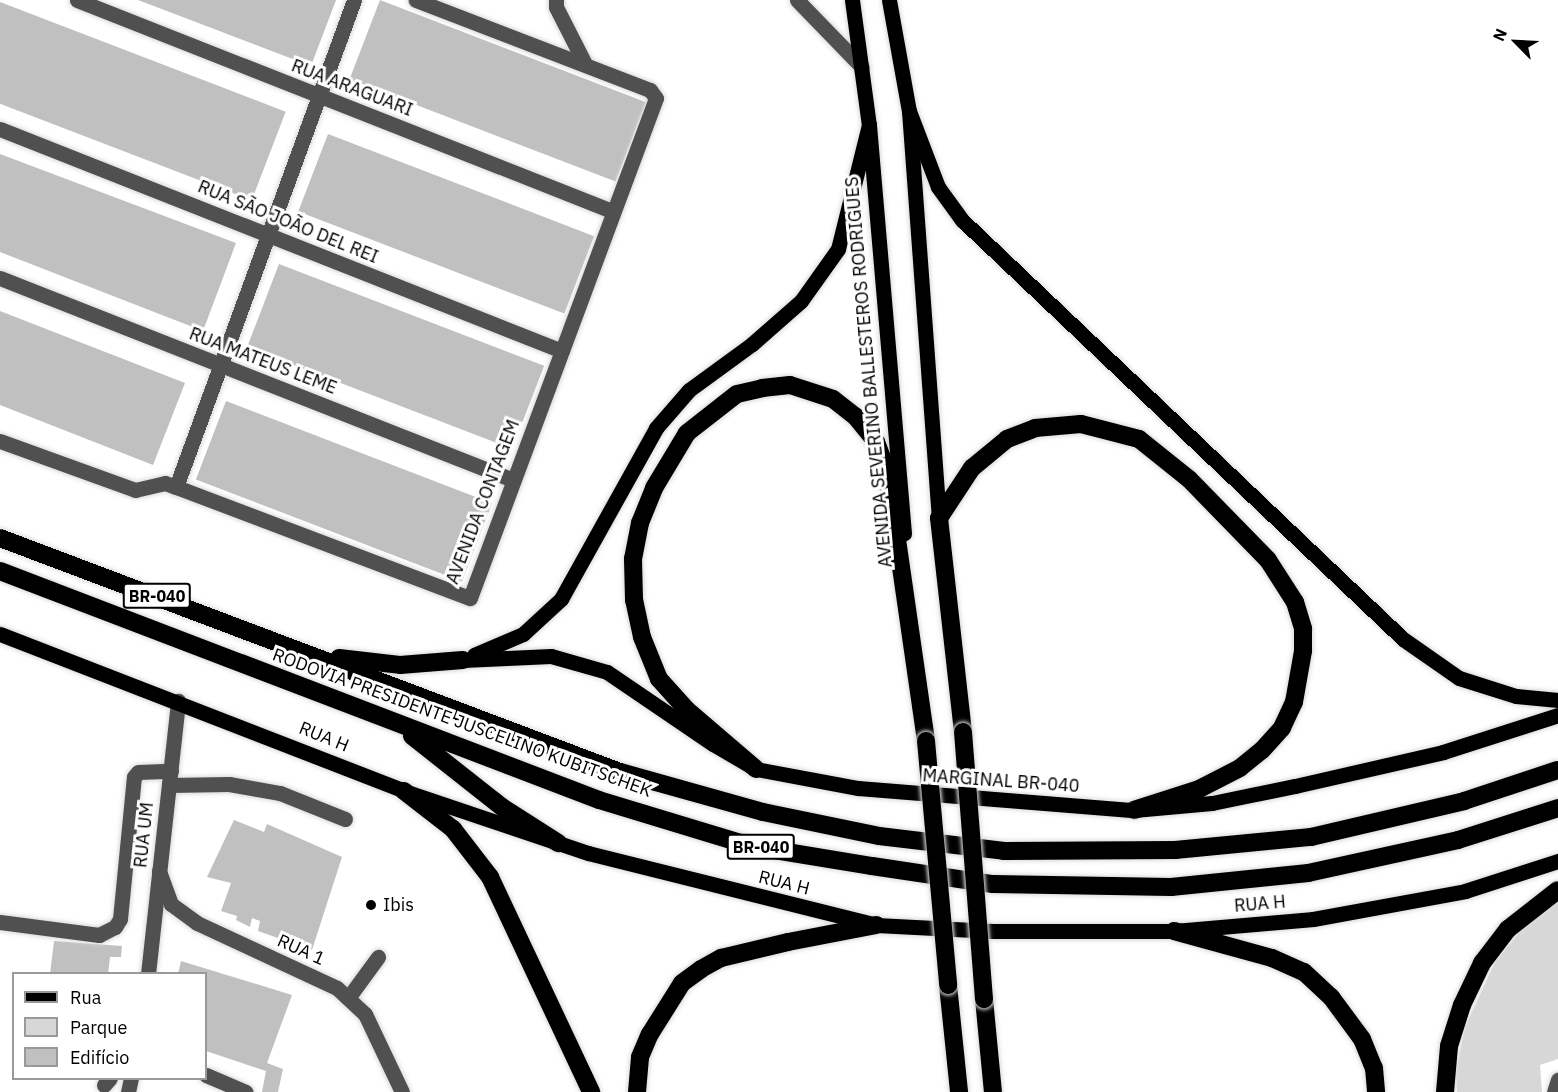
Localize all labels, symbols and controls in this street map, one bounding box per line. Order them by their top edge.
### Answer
north arrow [1486,12,1546,72]
text: N [1488,25,1511,44]
street label: RUA ARAGUARI [288,55,416,121]
street label: RUA SÃO JOÃO DEL REI [195,176,381,268]
street label: AVENIDA SEVERINO BALLESTEROS RODRIGUES [841,176,897,568]
street label: RUA MATEUS LEME [186,323,340,399]
street label: AVENIDA CONTAGEM [442,417,524,587]
road number: BR-040 [122,583,192,609]
street label: RODOVIA PRESIDENTE JUSCELINO KUBITSCHEK [270,644,654,802]
street label: RUA H [296,717,352,757]
street label: MARGINAL BR-040 [922,765,1080,797]
street label: RUA UM [130,801,158,869]
road number: BR-040 [726,834,795,860]
street label: RUA H [756,866,812,900]
street label: RUA H [1233,891,1287,917]
place label: Ibis [383,894,414,916]
marker: Ibis [364,898,378,912]
street label: RUA 1 [274,930,328,970]
legend [12,972,207,1080]
text: Rua [70,986,101,1009]
text: Parque [70,1016,127,1039]
text: Edifício [70,1046,129,1069]

